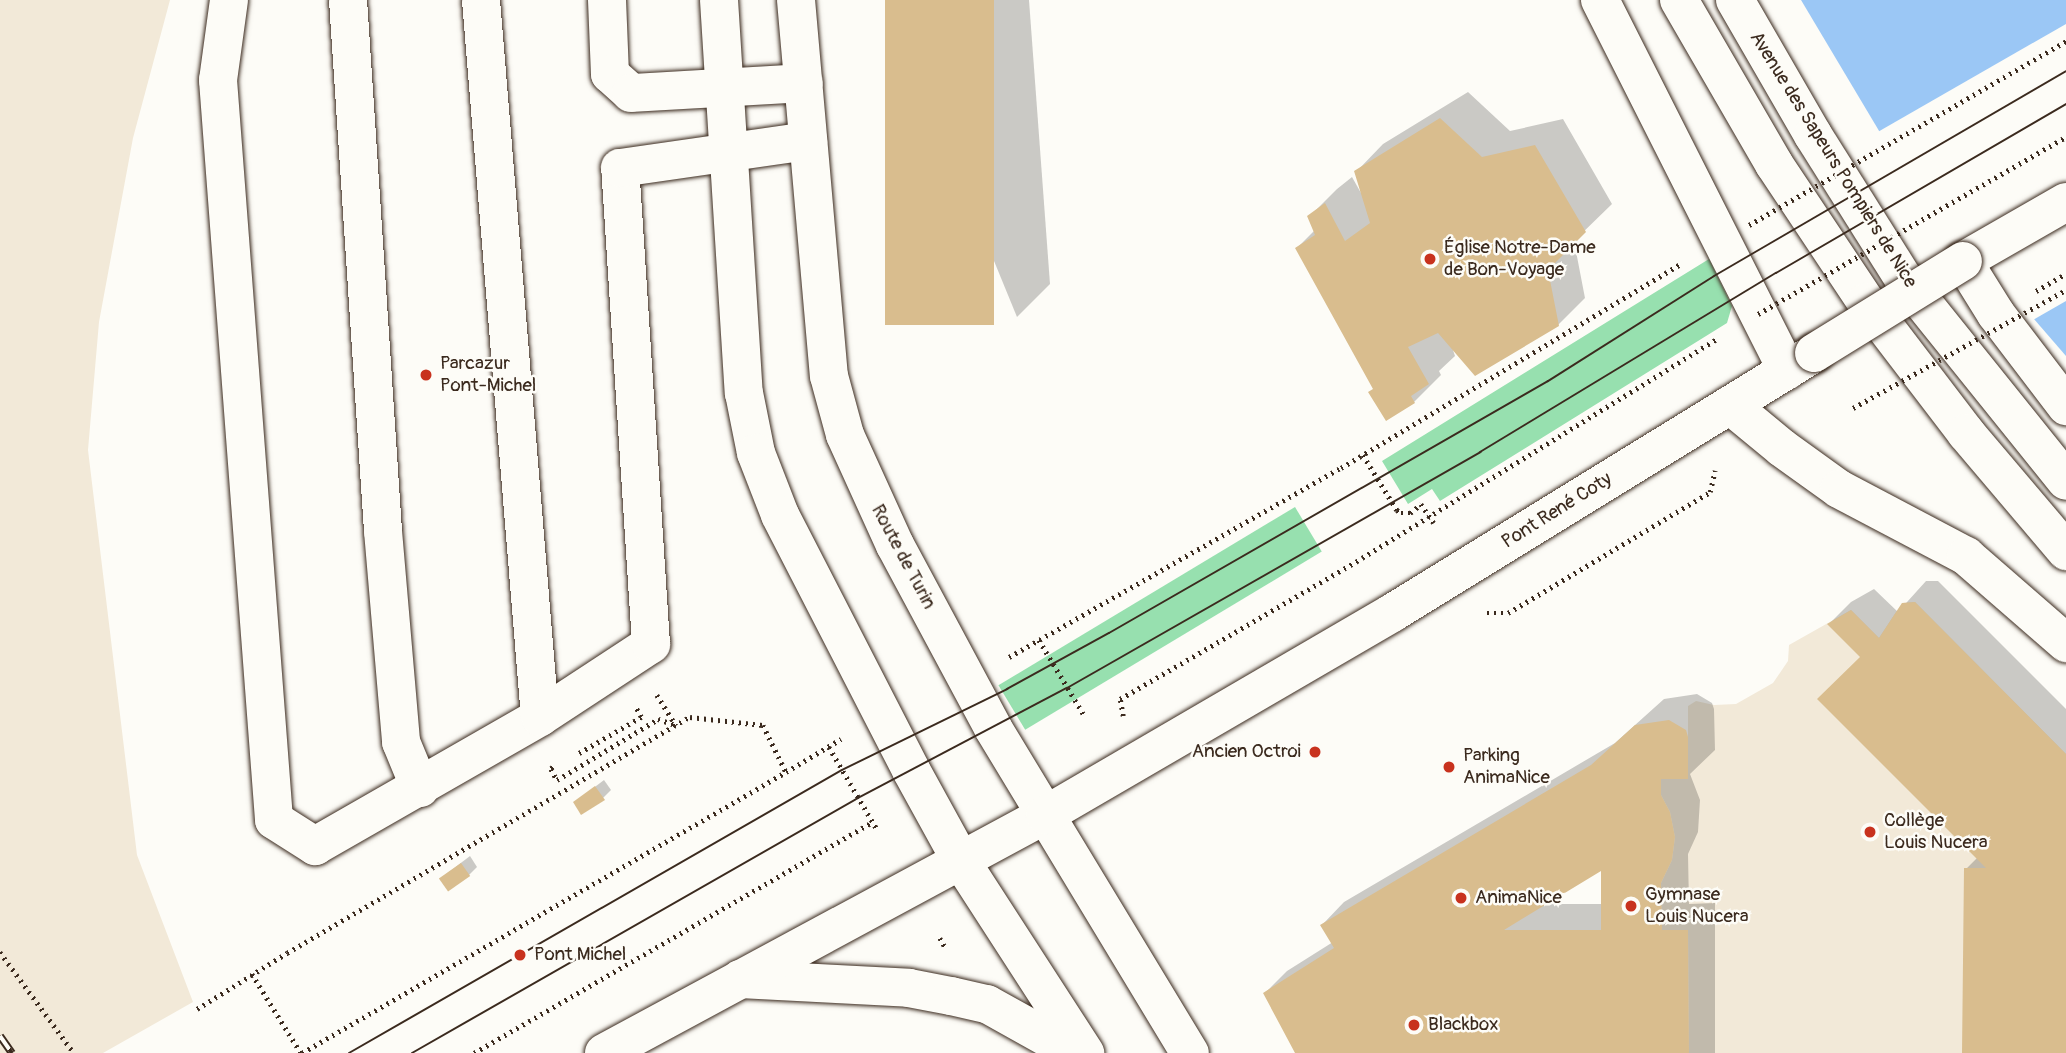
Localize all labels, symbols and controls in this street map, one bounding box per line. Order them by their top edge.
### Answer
street label: Avenue des Sapeurs Pompiers de Nice [1744,28,1922,292]
place label: Église Notre-Dame de Bon-Voyage [1444,237,1596,281]
marker: Église Notre-Dame de Bon-Voyage [1422,251,1438,267]
place label: Parcazur Pont-Michel [440,353,536,397]
marker: Parcazur Pont-Michel [418,367,434,383]
street label: Pont René Coty [1498,468,1616,554]
street label: Route de Turin [866,501,940,613]
place label: Ancien Octroi [1192,741,1301,763]
marker: Ancien Octroi [1307,744,1323,760]
place label: Parking AnimaNice [1463,745,1550,789]
marker: Parking AnimaNice [1441,759,1457,775]
place label: Collège Louis Nucera [1884,810,1988,854]
marker: Collège Louis Nucera [1862,824,1878,840]
place label: Gymnase Louis Nucera [1645,884,1749,928]
place label: AnimaNice [1475,887,1562,909]
marker: AnimaNice [1453,890,1469,906]
marker: Gymnase Louis Nucera [1623,898,1639,914]
place label: Pont Michel [534,944,626,966]
marker: Pont Michel [512,947,528,963]
place label: Blackbox [1428,1014,1499,1036]
marker: Blackbox [1406,1017,1422,1033]

